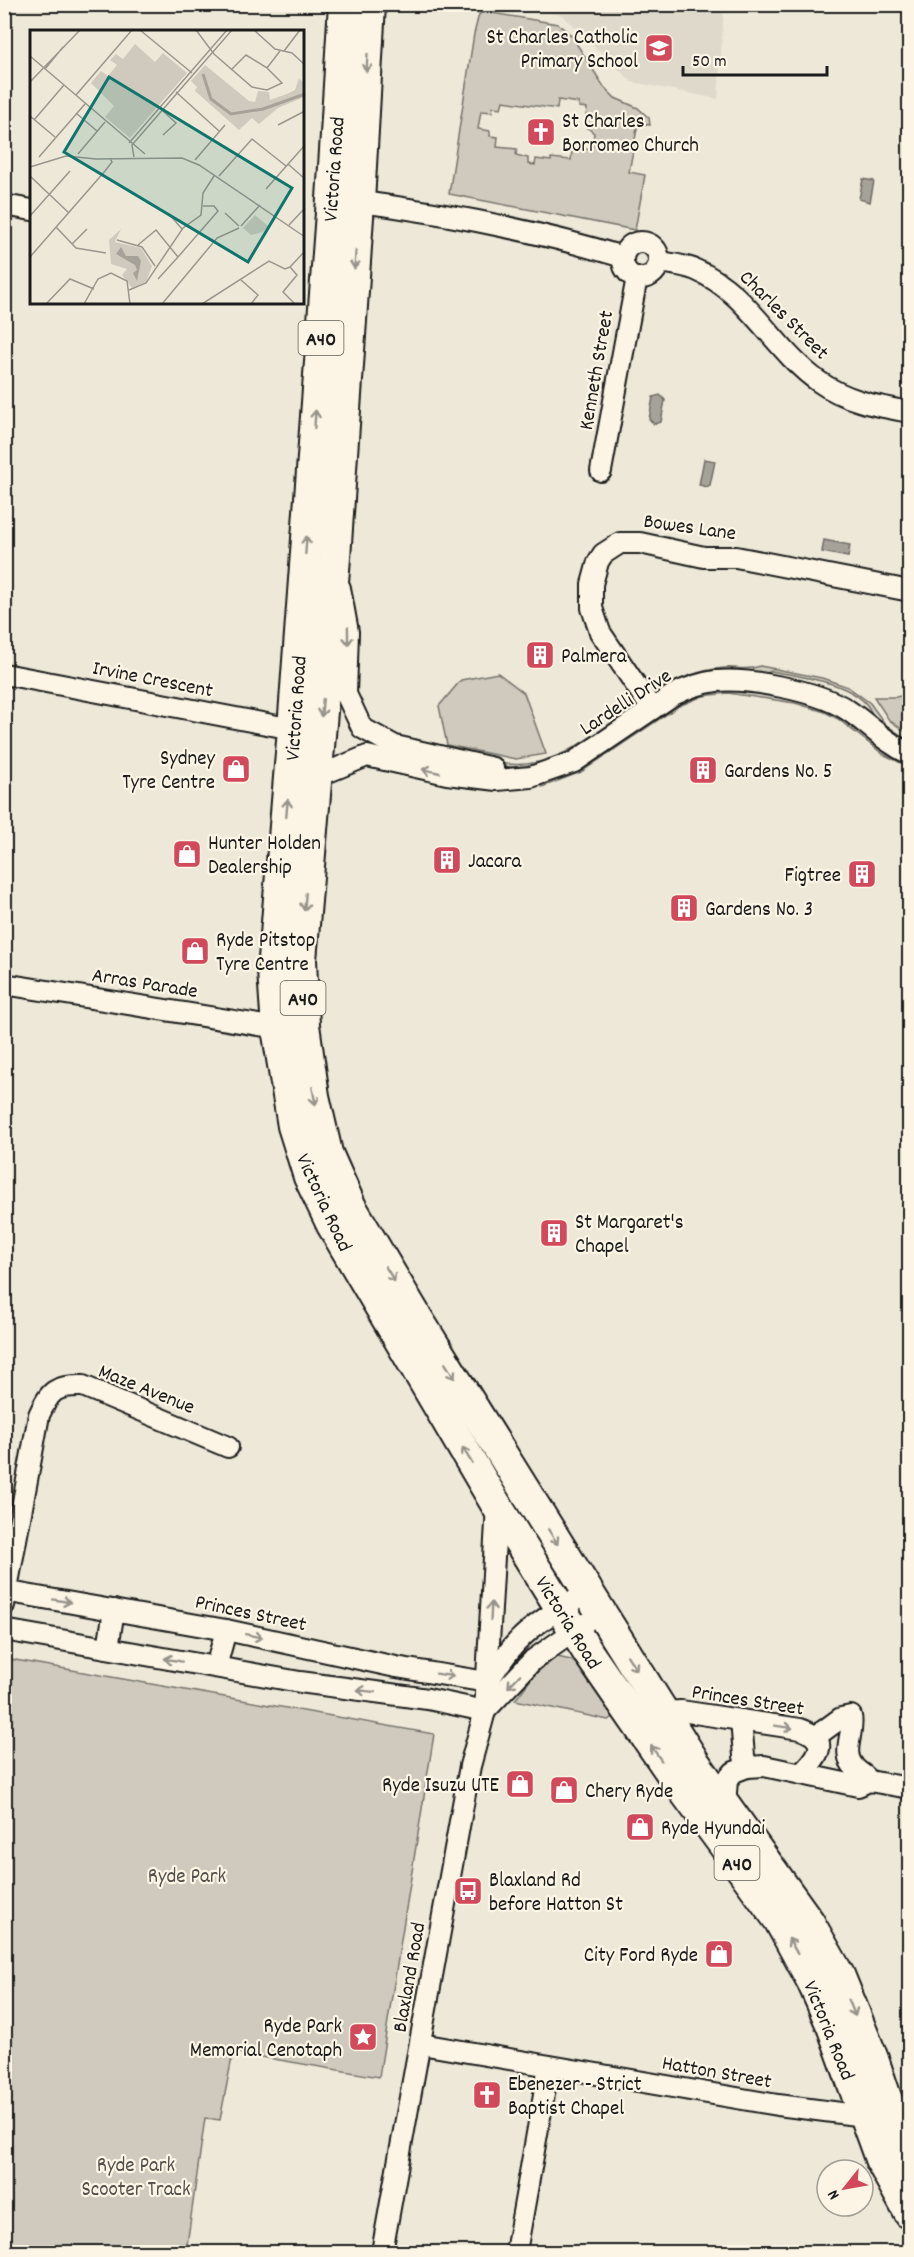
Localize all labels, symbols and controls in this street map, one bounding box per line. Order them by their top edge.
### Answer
place label: St Charles Catholic Primary School [486,24,638,78]
inset map [30,30,304,304]
school or university icon: St Charles Catholic Primary School [643,32,675,64]
scale bar [683,39,827,77]
text: 50 m [692,50,727,75]
one-way arrow [361,52,372,72]
place label: St Charles Borromeo Church [562,108,699,162]
street label: Victoria Road [317,116,355,223]
church icon: St Charles Borromeo Church [525,116,557,148]
one-way arrow [350,250,361,270]
street label: Charles Street [731,264,835,368]
street label: Kenneth Street [573,308,623,433]
road number: A40 [298,321,344,355]
one-way arrow [310,409,321,429]
street label: Bowes Lane [641,508,738,550]
one-way arrow [301,535,312,555]
one-way arrow [342,625,353,645]
building icon: Palmera [524,639,556,671]
place label: Palmera [561,643,628,673]
street label: Irvine Crescent [90,655,215,707]
street label: Victoria Road [279,655,317,762]
street label: Lardelli Drive [575,662,679,745]
one-way arrow [316,697,327,717]
place label: Sydney Tyre Centre [122,745,215,799]
shop icon: Sydney Tyre Centre [220,753,252,785]
building icon: Gardens No. 5 [687,754,719,786]
place label: Gardens No. 5 [724,758,832,788]
one-way arrow [422,764,441,776]
one-way arrow [282,799,293,818]
place label: Hunter Holden Dealership [208,830,321,884]
shop icon: Hunter Holden Dealership [171,838,203,870]
building icon: Jacara [431,844,463,876]
place label: Jacara [468,848,523,878]
building icon: Figtree [846,858,878,890]
place label: Figtree [785,862,841,892]
one-way arrow [300,891,311,911]
building icon: Gardens No. 3 [668,892,700,924]
place label: Gardens No. 3 [705,896,813,926]
place label: Ryde Pitstop Tyre Centre [216,927,315,981]
shop icon: Ryde Pitstop Tyre Centre [179,935,211,967]
street label: Arras Parade [90,962,200,1008]
road number: A40 [280,981,326,1015]
one-way arrow [309,1085,320,1105]
street label: Victoria Road [286,1149,358,1257]
place label: St Margaret's Chapel [575,1209,684,1263]
building icon: St Margaret's Chapel [538,1217,570,1249]
one-way arrow [385,1265,397,1282]
street label: Maze Avenue [93,1358,199,1424]
one-way arrow [444,1362,456,1379]
one-way arrow [461,1447,473,1464]
one-way arrow [546,1528,559,1545]
street label: Victoria Road [526,1571,607,1676]
street label: Princes Street [192,1588,309,1641]
one-way arrow [52,1596,71,1607]
one-way arrow [486,1601,497,1621]
one-way arrow [244,1631,263,1642]
one-way arrow [164,1654,184,1665]
one-way arrow [626,1654,638,1670]
one-way arrow [435,1670,454,1681]
one-way arrow [507,1673,521,1688]
street label: Princes Street [689,1678,806,1726]
one-way arrow [356,1685,376,1696]
one-way arrow [774,1721,793,1732]
one-way arrow [650,1745,662,1761]
shop icon: Ryde Isuzu UTE [504,1768,536,1800]
place label: Ryde Isuzu UTE [382,1772,499,1802]
shop icon: Chery Ryde [548,1774,580,1806]
place label: Chery Ryde [585,1778,673,1808]
shop icon: Ryde Hyundai [624,1811,656,1843]
place label: Ryde Hyundai [661,1815,765,1845]
road number: A40 [714,1846,760,1880]
park label: Ryde Park [148,1863,226,1893]
place label: Blaxland Rd before Hatton St [489,1867,623,1921]
bus stop icon: Blaxland Rd before Hatton St [452,1875,484,1907]
street label: Blaxland Road [387,1920,435,2035]
shop icon: City Ford Ryde [703,1938,735,1970]
one-way arrow [787,1938,799,1955]
place label: City Ford Ryde [584,1942,698,1972]
street label: Victoria Road [794,1977,861,2085]
one-way arrow [847,1999,858,2017]
place label: Ryde Park Memorial Cenotaph [190,2013,342,2067]
place icon: Ryde Park Memorial Cenotaph [347,2021,379,2053]
street label: Hatton Street [659,2050,774,2098]
place label: Ebenezer - Strict Baptist Chapel [508,2071,642,2125]
church icon: Ebenezer - Strict Baptist Chapel [471,2079,503,2111]
park label: Ryde Park Scooter Track [81,2152,191,2206]
north arrow [815,2158,875,2218]
text: N [822,2185,846,2204]

